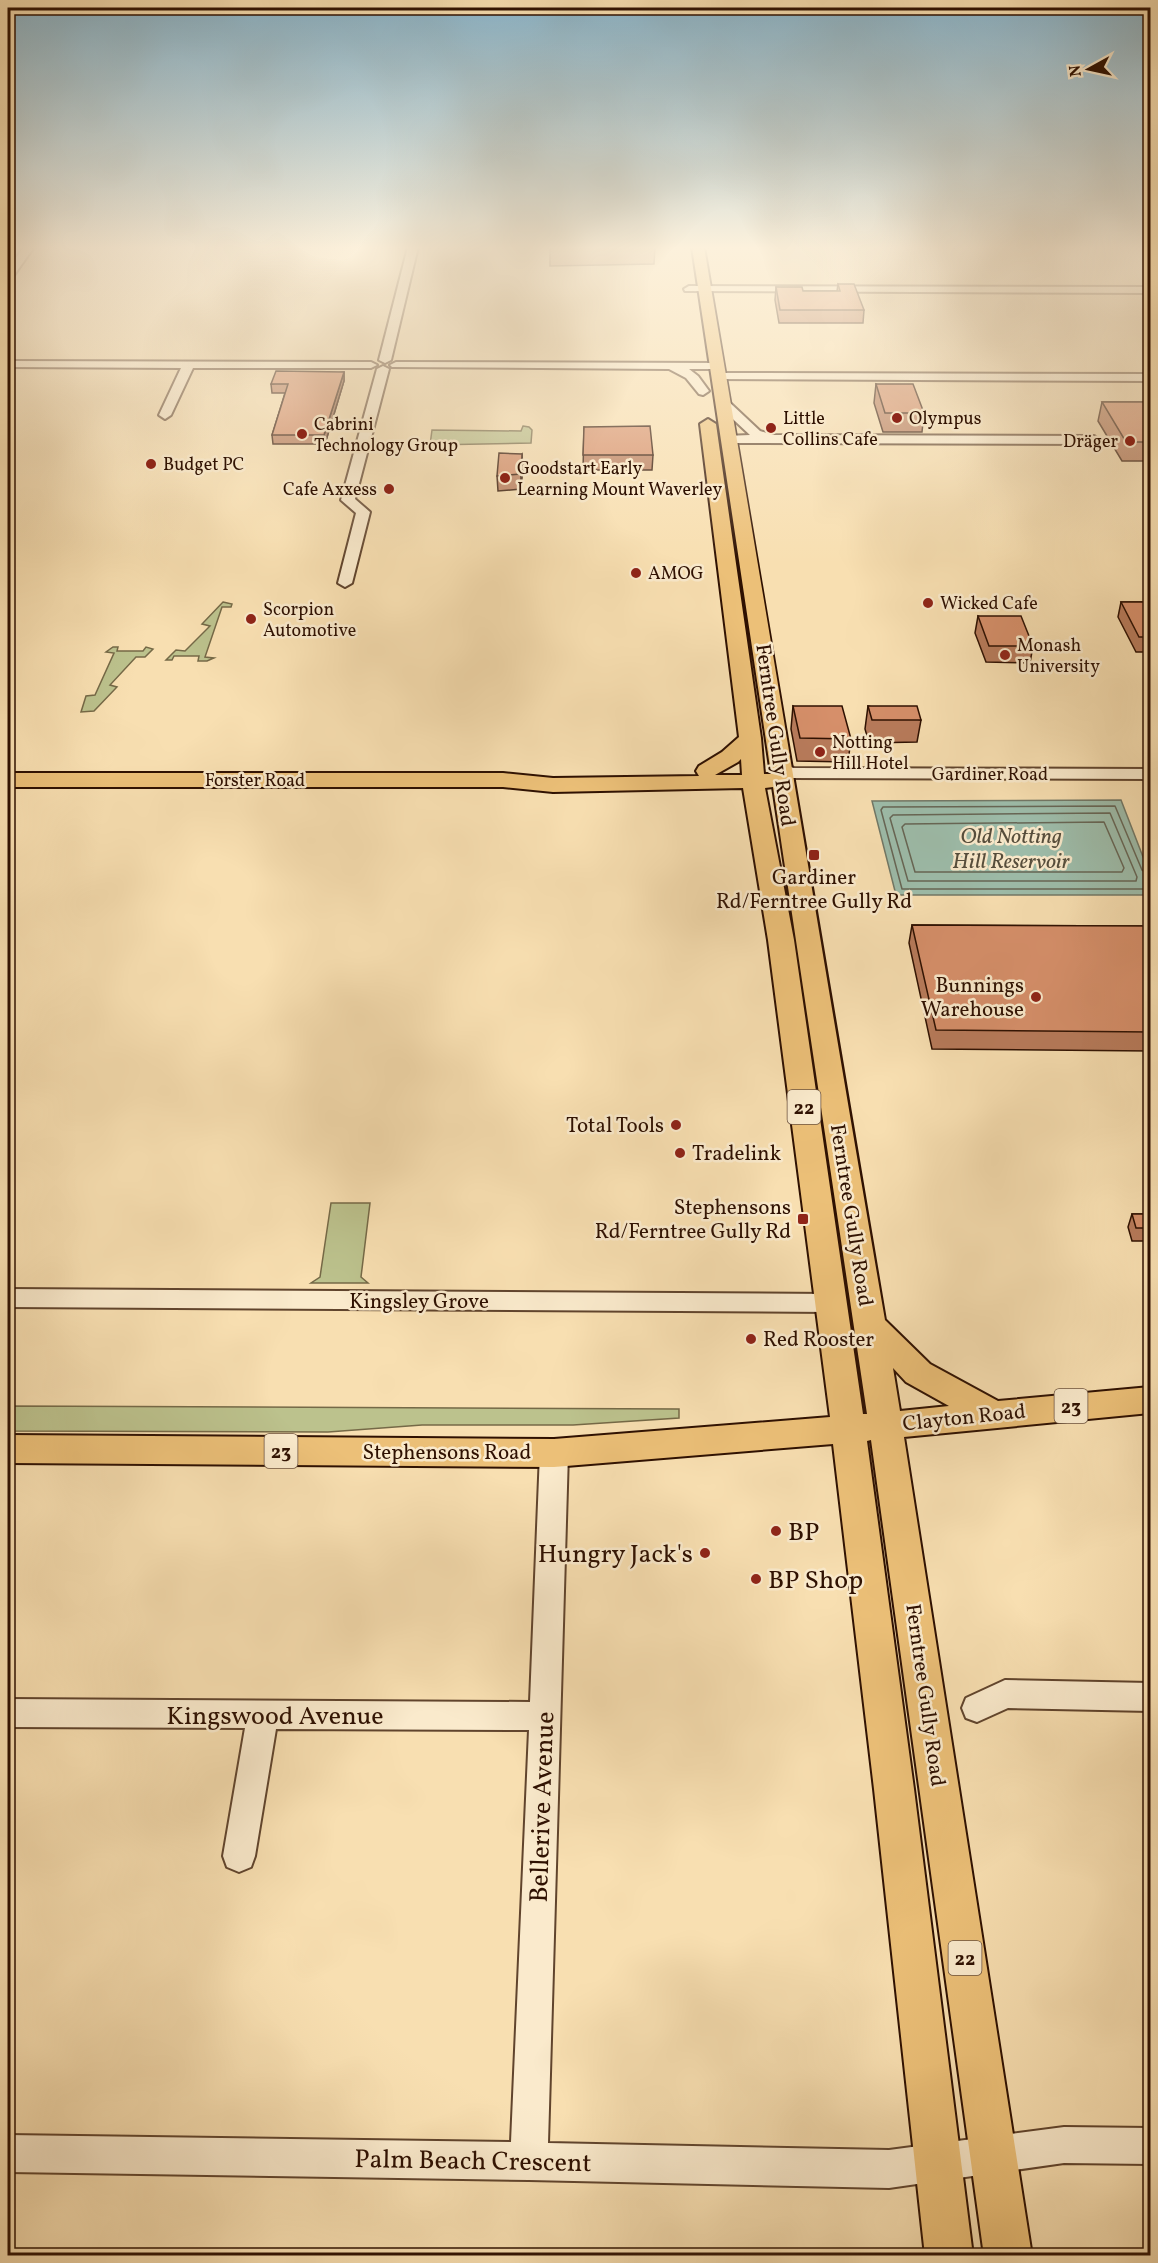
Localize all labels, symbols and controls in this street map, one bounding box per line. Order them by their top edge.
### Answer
north arrow [1059,39,1119,99]
text: N [1064,63,1088,78]
place label: Little Collins Cafe [783,407,878,453]
place label: Olympus [909,407,981,432]
marker: Olympus [890,411,904,425]
place label: Cabrini Technology Group [314,413,458,459]
marker: Little Collins Cafe [764,421,778,435]
marker: Cabrini Technology Group [295,427,309,441]
place label: Dräger [1063,430,1118,455]
marker: Dräger [1123,434,1137,448]
place label: Budget PC [163,453,244,478]
marker: Budget PC [144,457,158,471]
place label: Goodstart Early Learning Mount Waverley [517,457,722,503]
marker: Goodstart Early Learning Mount Waverley [498,471,512,485]
place label: Cafe Axxess [283,478,377,503]
marker: Cafe Axxess [382,482,396,496]
place label: AMOG [648,562,704,587]
marker: AMOG [629,566,643,580]
place label: Wicked Cafe [940,592,1038,617]
marker: Wicked Cafe [921,596,935,610]
place label: Scorpion Automotive [263,598,356,644]
marker: Scorpion Automotive [244,612,258,626]
place label: Monash University [1017,634,1100,680]
street label: Ferntree Gully Road [747,642,802,829]
marker: Monash University [998,648,1012,662]
place label: Notting Hill Hotel [832,731,909,777]
marker: Notting Hill Hotel [813,745,827,759]
street label: Gardiner Road [932,763,1048,788]
street label: Forster Road [205,769,305,794]
water label: Old Notting Hill Reservoir [952,822,1070,878]
marker: Gardiner Rd/Ferntree Gully Rd [807,848,821,862]
place label: Gardiner Rd/Ferntree Gully Rd [716,864,912,917]
place label: Bunnings Warehouse [921,972,1024,1025]
marker: Bunnings Warehouse [1029,990,1043,1004]
road number: 22 [788,1090,820,1124]
place label: Total Tools [566,1112,664,1141]
marker: Total Tools [669,1118,683,1132]
street label: Ferntree Gully Road [822,1122,879,1309]
place label: Tradelink [692,1140,782,1169]
marker: Tradelink [673,1146,687,1160]
place label: Stephensons Rd/Ferntree Gully Rd [595,1194,791,1247]
marker: Stephensons Rd/Ferntree Gully Rd [796,1212,810,1226]
street label: Kingsley Grove [349,1288,489,1317]
place label: Red Rooster [763,1326,874,1355]
marker: Red Rooster [744,1332,758,1346]
road number: 23 [1054,1389,1088,1423]
street label: Clayton Road [901,1398,1027,1439]
road number: 23 [264,1434,298,1468]
street label: Stephensons Road [363,1439,531,1468]
place label: BP [788,1515,819,1551]
marker: BP [769,1524,783,1538]
place label: Hungry Jack's [538,1537,693,1573]
marker: Hungry Jack's [698,1546,712,1560]
place label: BP Shop [768,1563,863,1599]
marker: BP Shop [749,1572,763,1586]
street label: Ferntree Gully Road [897,1602,952,1789]
street label: Kingswood Avenue [166,1699,384,1735]
street label: Bellerive Avenue [522,1711,564,1903]
road number: 22 [948,1941,982,1975]
street label: Palm Beach Crescent [354,2142,592,2182]

